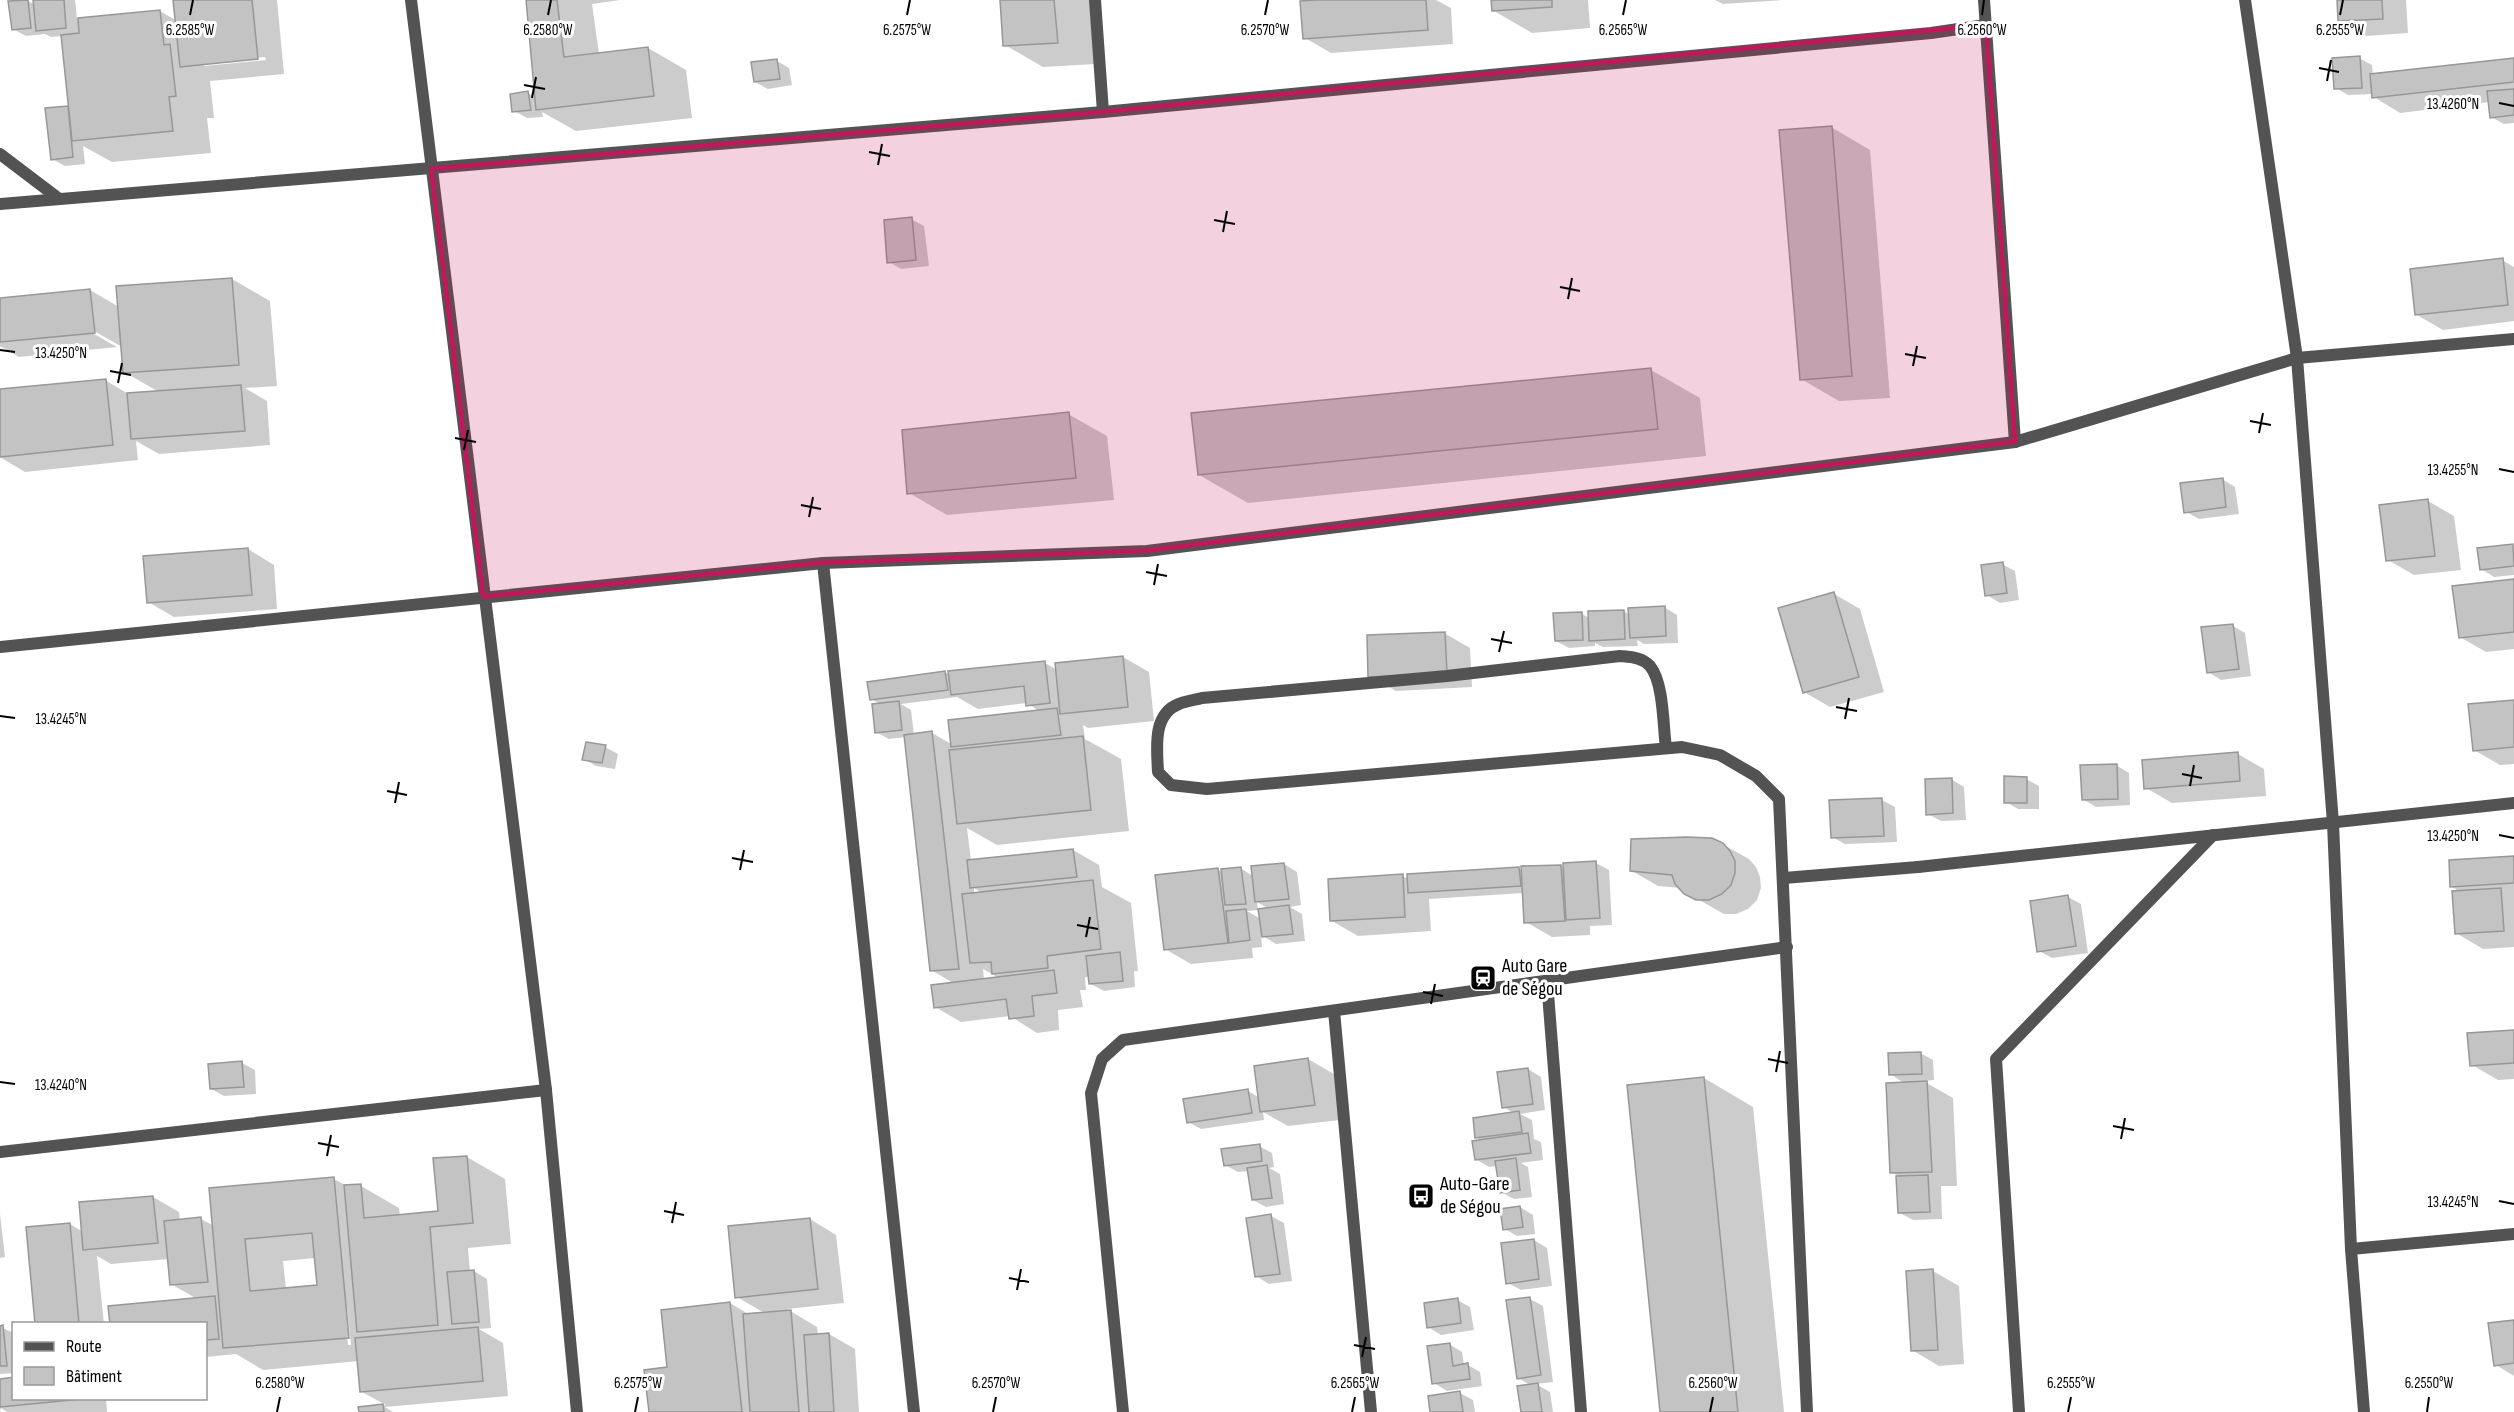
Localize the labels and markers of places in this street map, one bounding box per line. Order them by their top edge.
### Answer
place label: Auto Gare de Ségou [1501,954,1567,1001]
station icon: Auto Gare de Ségou [1468,963,1498,993]
place label: Auto-Gare de Ségou [1439,1172,1510,1219]
bus stop icon: Auto-Gare de Ségou [1406,1181,1436,1211]

